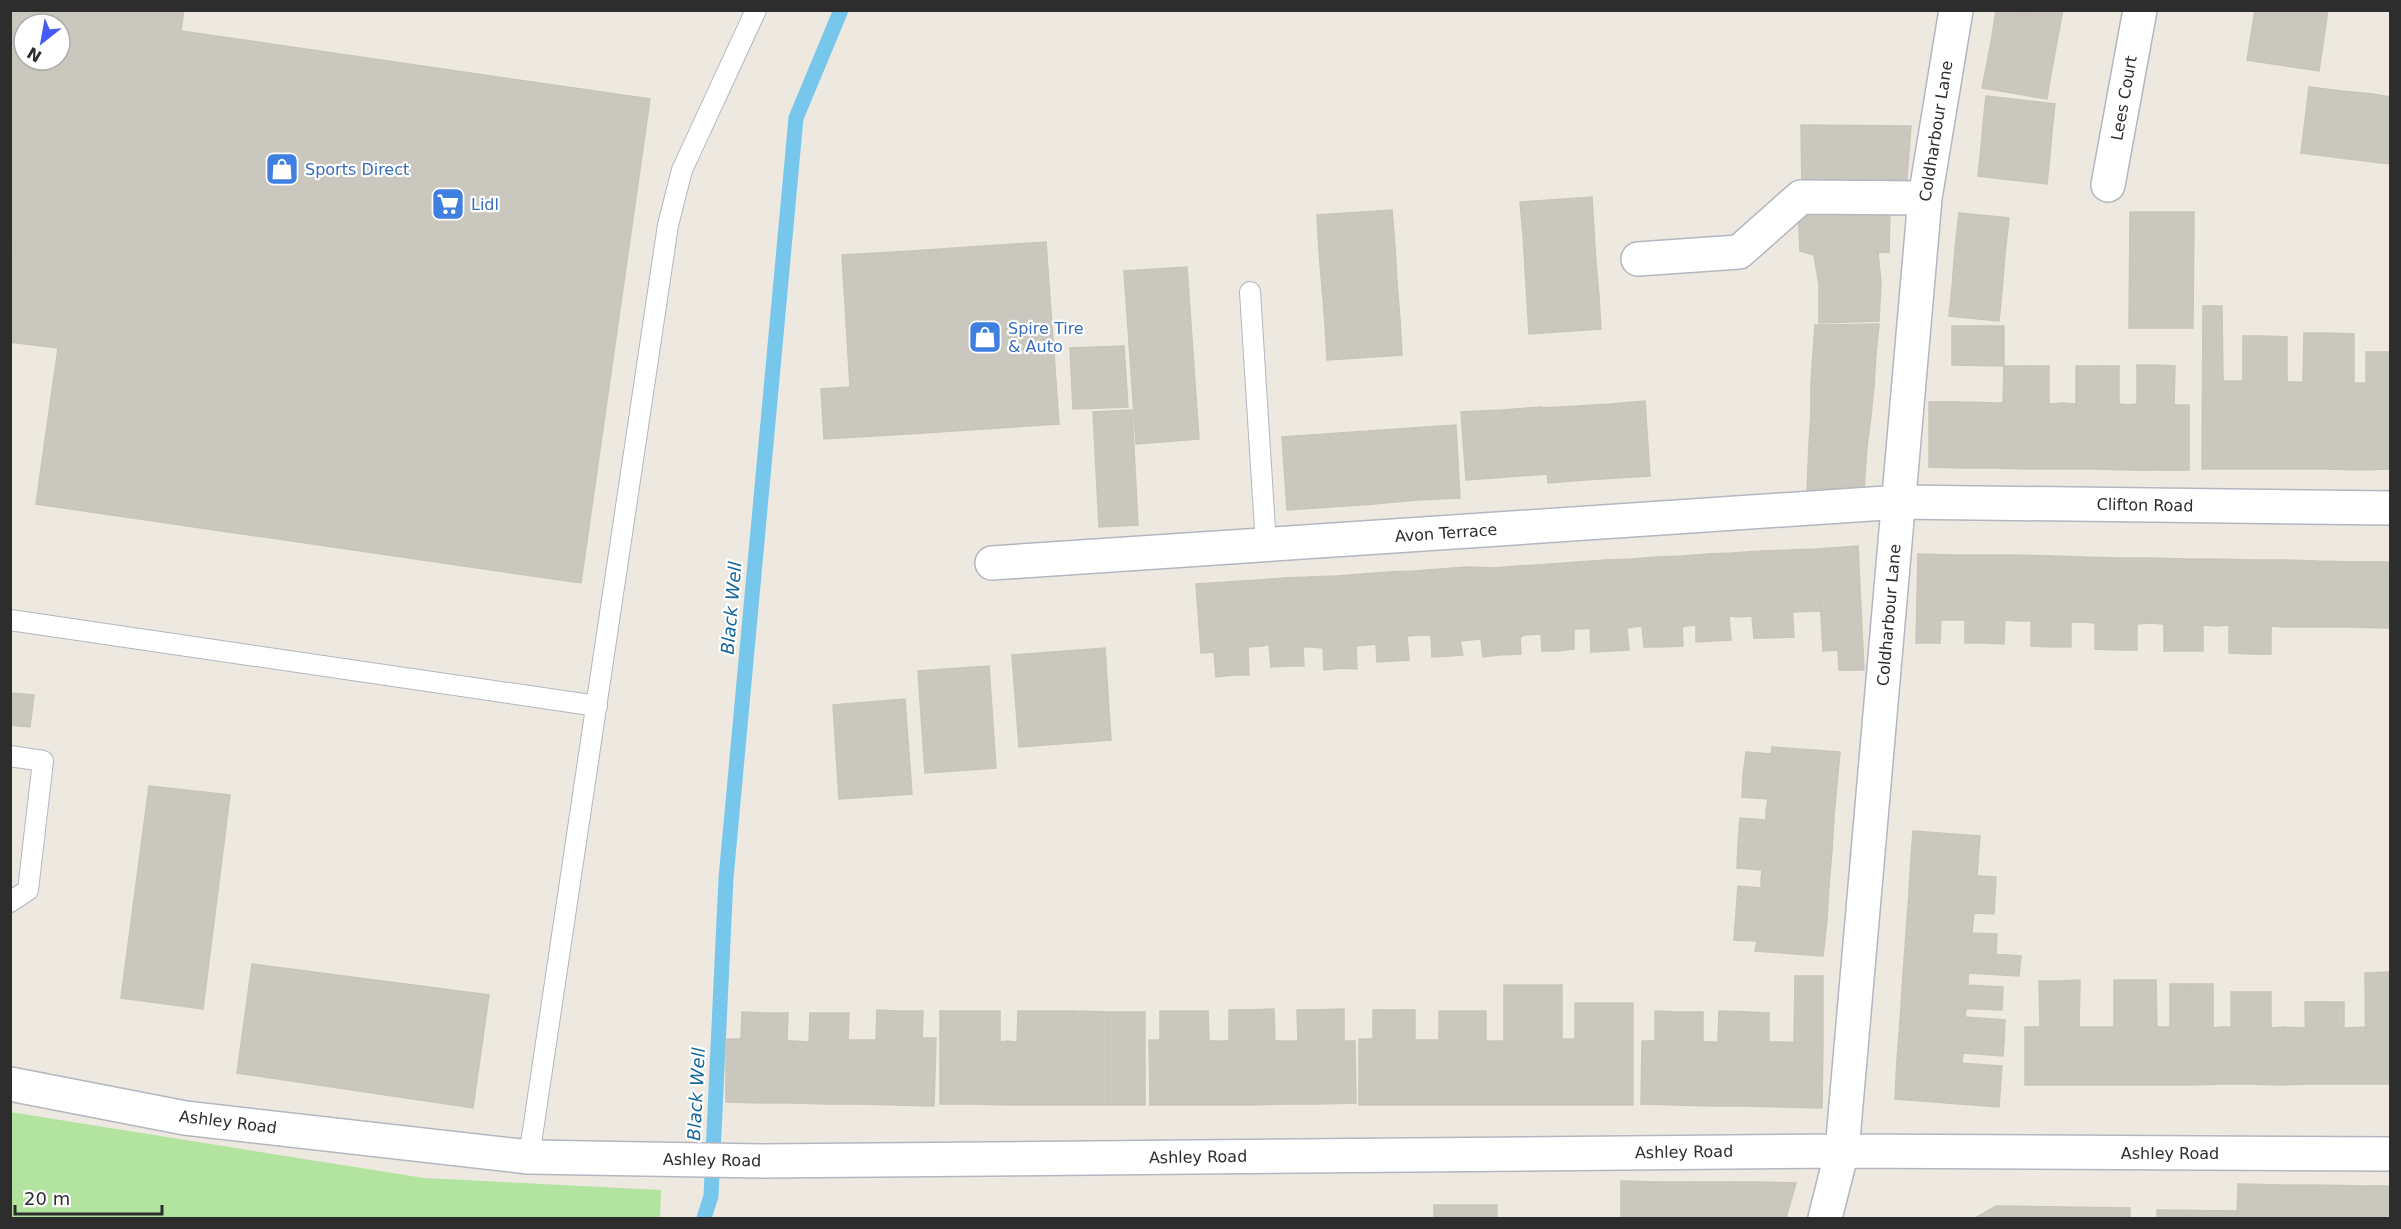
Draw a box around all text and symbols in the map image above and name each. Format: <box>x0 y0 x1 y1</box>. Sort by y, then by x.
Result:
north arrow <box>12 12 72 72</box>
text: N <box>24 43 45 66</box>
street label: Lees Court <box>2107 54 2141 142</box>
street label: Coldharbour Lane <box>1915 59 1957 203</box>
shop icon: Sports Direct <box>264 151 300 187</box>
place label: Sports Direct <box>305 160 409 179</box>
supermarket icon: Lidl <box>430 186 466 222</box>
place label: Lidl <box>471 195 499 214</box>
shop icon: Spire Tire & Auto <box>967 319 1003 355</box>
place label: Spire Tire & Auto <box>1008 319 1084 356</box>
street label: Clifton Road <box>2096 495 2194 515</box>
street label: Avon Terrace <box>1394 520 1498 546</box>
street label: Coldharbour Lane <box>1873 543 1905 687</box>
water label: Black Well <box>716 561 746 655</box>
water label: Black Well <box>683 1047 709 1141</box>
street label: Ashley Road <box>178 1107 278 1137</box>
street label: Ashley Road <box>1635 1142 1733 1162</box>
street label: Ashley Road <box>2121 1144 2219 1163</box>
street label: Ashley Road <box>1149 1147 1247 1167</box>
street label: Ashley Road <box>663 1150 761 1170</box>
scale bar <box>15 1178 162 1216</box>
text: 20 m <box>24 1188 70 1209</box>

